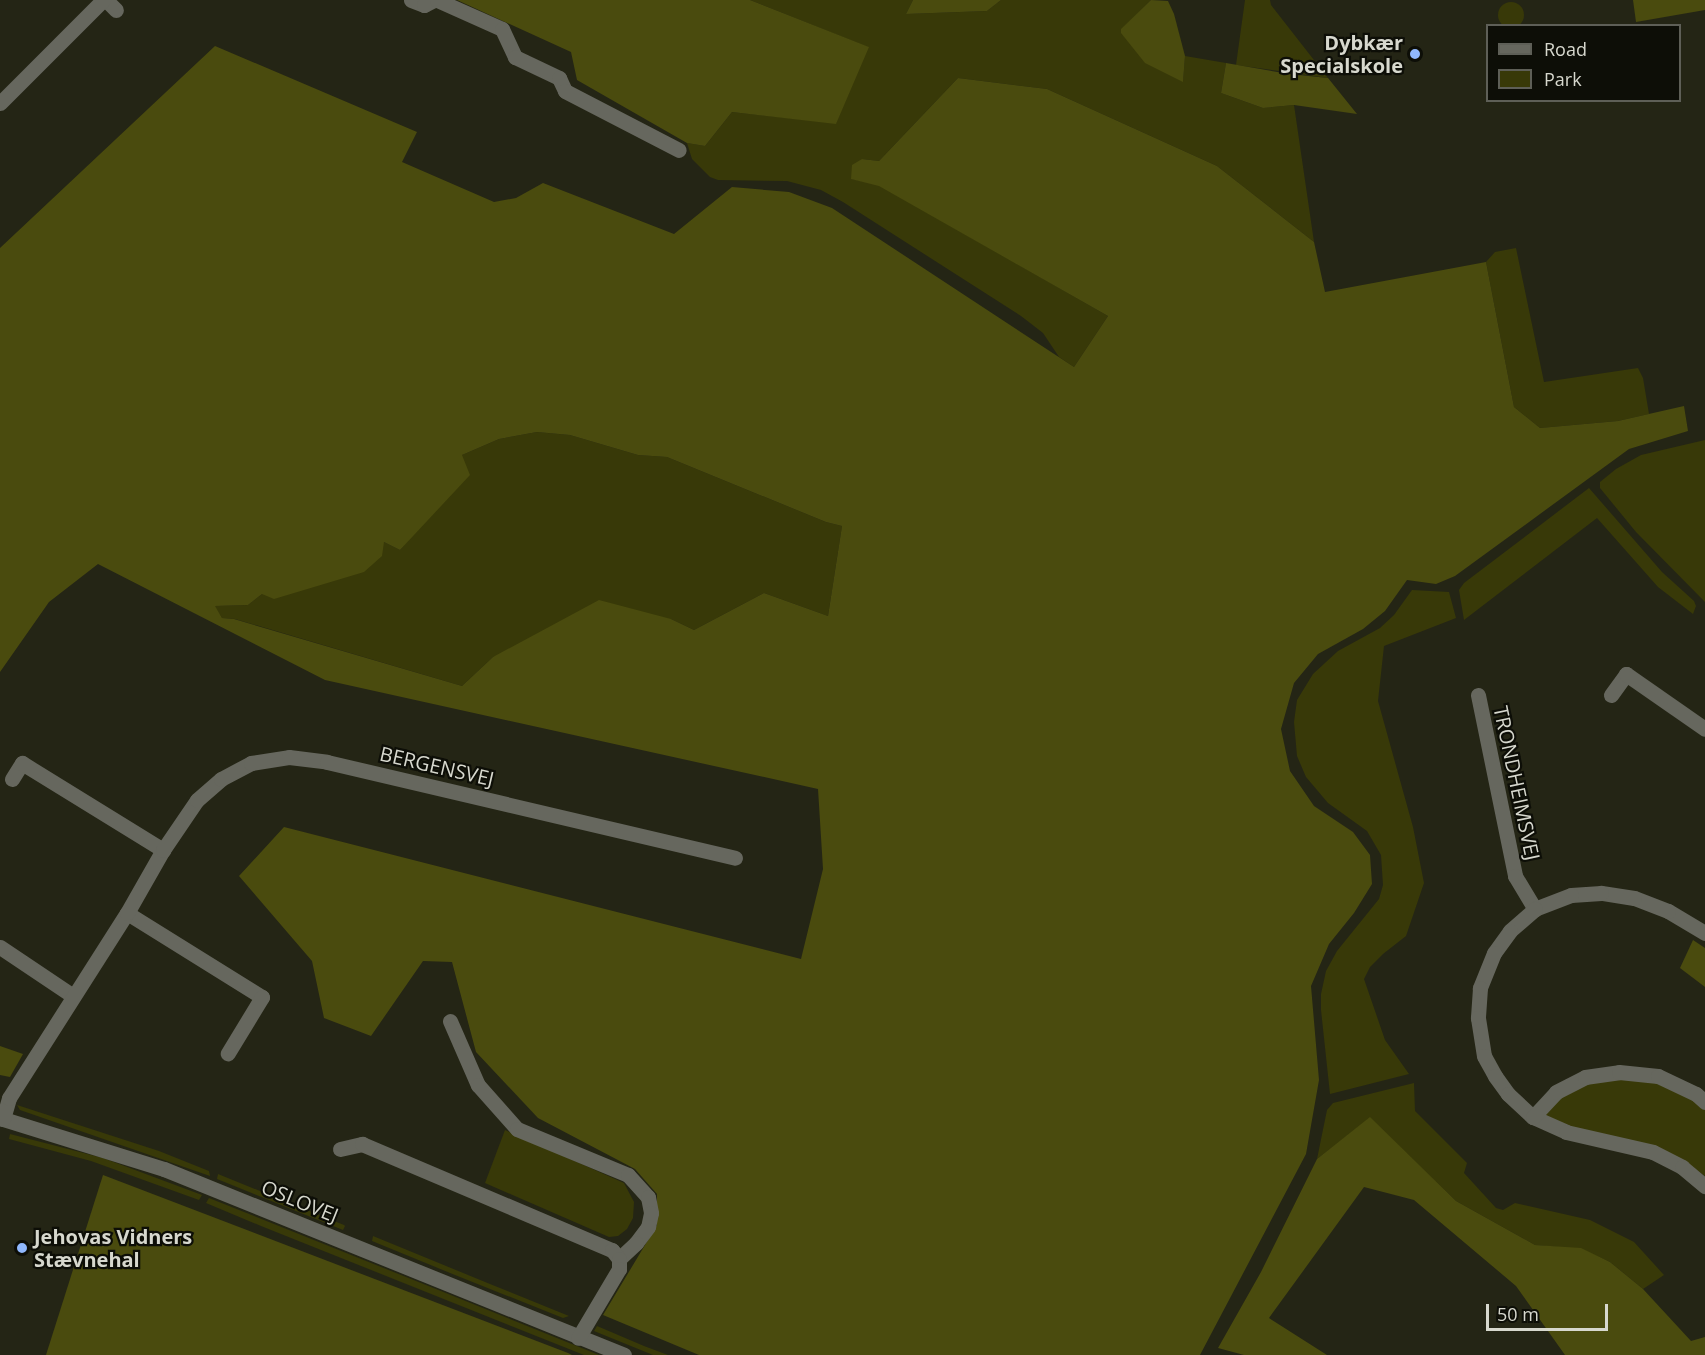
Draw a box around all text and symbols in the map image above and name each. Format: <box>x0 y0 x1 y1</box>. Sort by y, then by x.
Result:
legend <box>1486 24 1681 102</box>
place label: Dybkær Specialskole <box>1280 30 1403 77</box>
text: Road <box>1544 37 1587 61</box>
marker: Dybkær Specialskole <box>1408 47 1422 61</box>
text: Park <box>1544 67 1582 91</box>
street label: TRONDHEIMSVEJ <box>1489 704 1545 862</box>
street label: BERGENSVEJ <box>378 741 496 791</box>
street label: OSLOVEJ <box>258 1175 342 1227</box>
place label: Jehovas Vidners Stævnehal <box>34 1224 192 1271</box>
marker: Jehovas Vidners Stævnehal <box>15 1241 29 1255</box>
scale bar <box>1489 1292 1610 1330</box>
text: 50 m <box>1497 1302 1539 1326</box>

